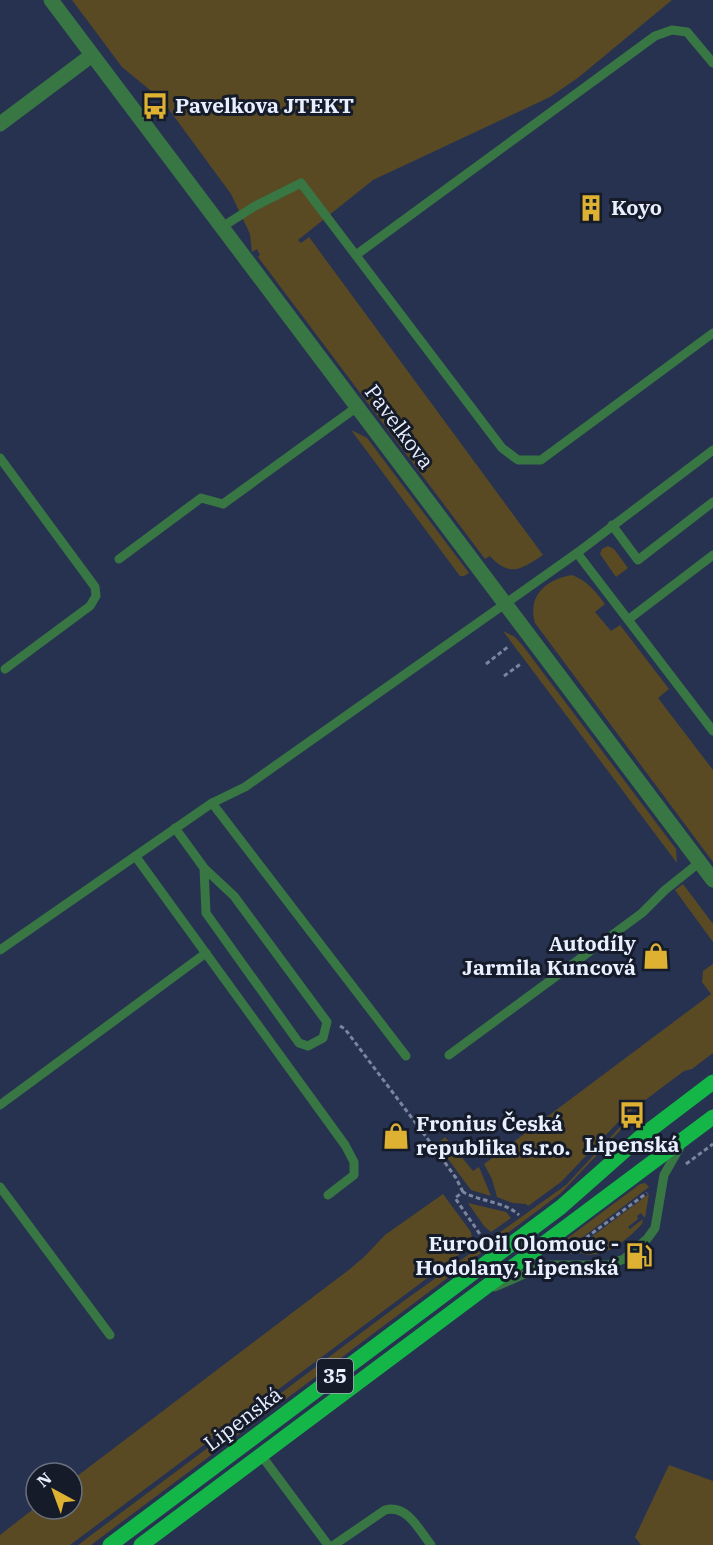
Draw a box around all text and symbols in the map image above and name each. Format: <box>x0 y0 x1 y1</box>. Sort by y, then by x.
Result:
bus stop icon: Pavelkova JTEKT <box>140 91 170 121</box>
place label: Pavelkova JTEKT <box>175 91 354 119</box>
building icon: Koyo <box>576 193 606 223</box>
place label: Koyo <box>611 193 662 221</box>
street label: Pavelkova <box>359 379 441 474</box>
place label: Autodíly Jarmila Kuncová <box>462 929 636 981</box>
shop icon: Autodíly Jarmila Kuncová <box>641 941 671 971</box>
bus stop icon: Lipenská <box>617 1100 647 1130</box>
place label: Fronius Česká republika s.r.o. <box>416 1109 570 1161</box>
shop icon: Fronius Česká republika s.r.o. <box>381 1121 411 1151</box>
place label: Lipenská <box>585 1130 679 1158</box>
place label: EuroOil Olomouc - Hodolany, Lipenská <box>415 1229 619 1281</box>
fuel station icon: EuroOil Olomouc - Hodolany, Lipenská <box>624 1241 654 1271</box>
road number: 35 <box>317 1359 353 1393</box>
street label: Lipenská <box>198 1380 287 1457</box>
north arrow <box>24 1461 84 1521</box>
text: N <box>33 1468 55 1491</box>

